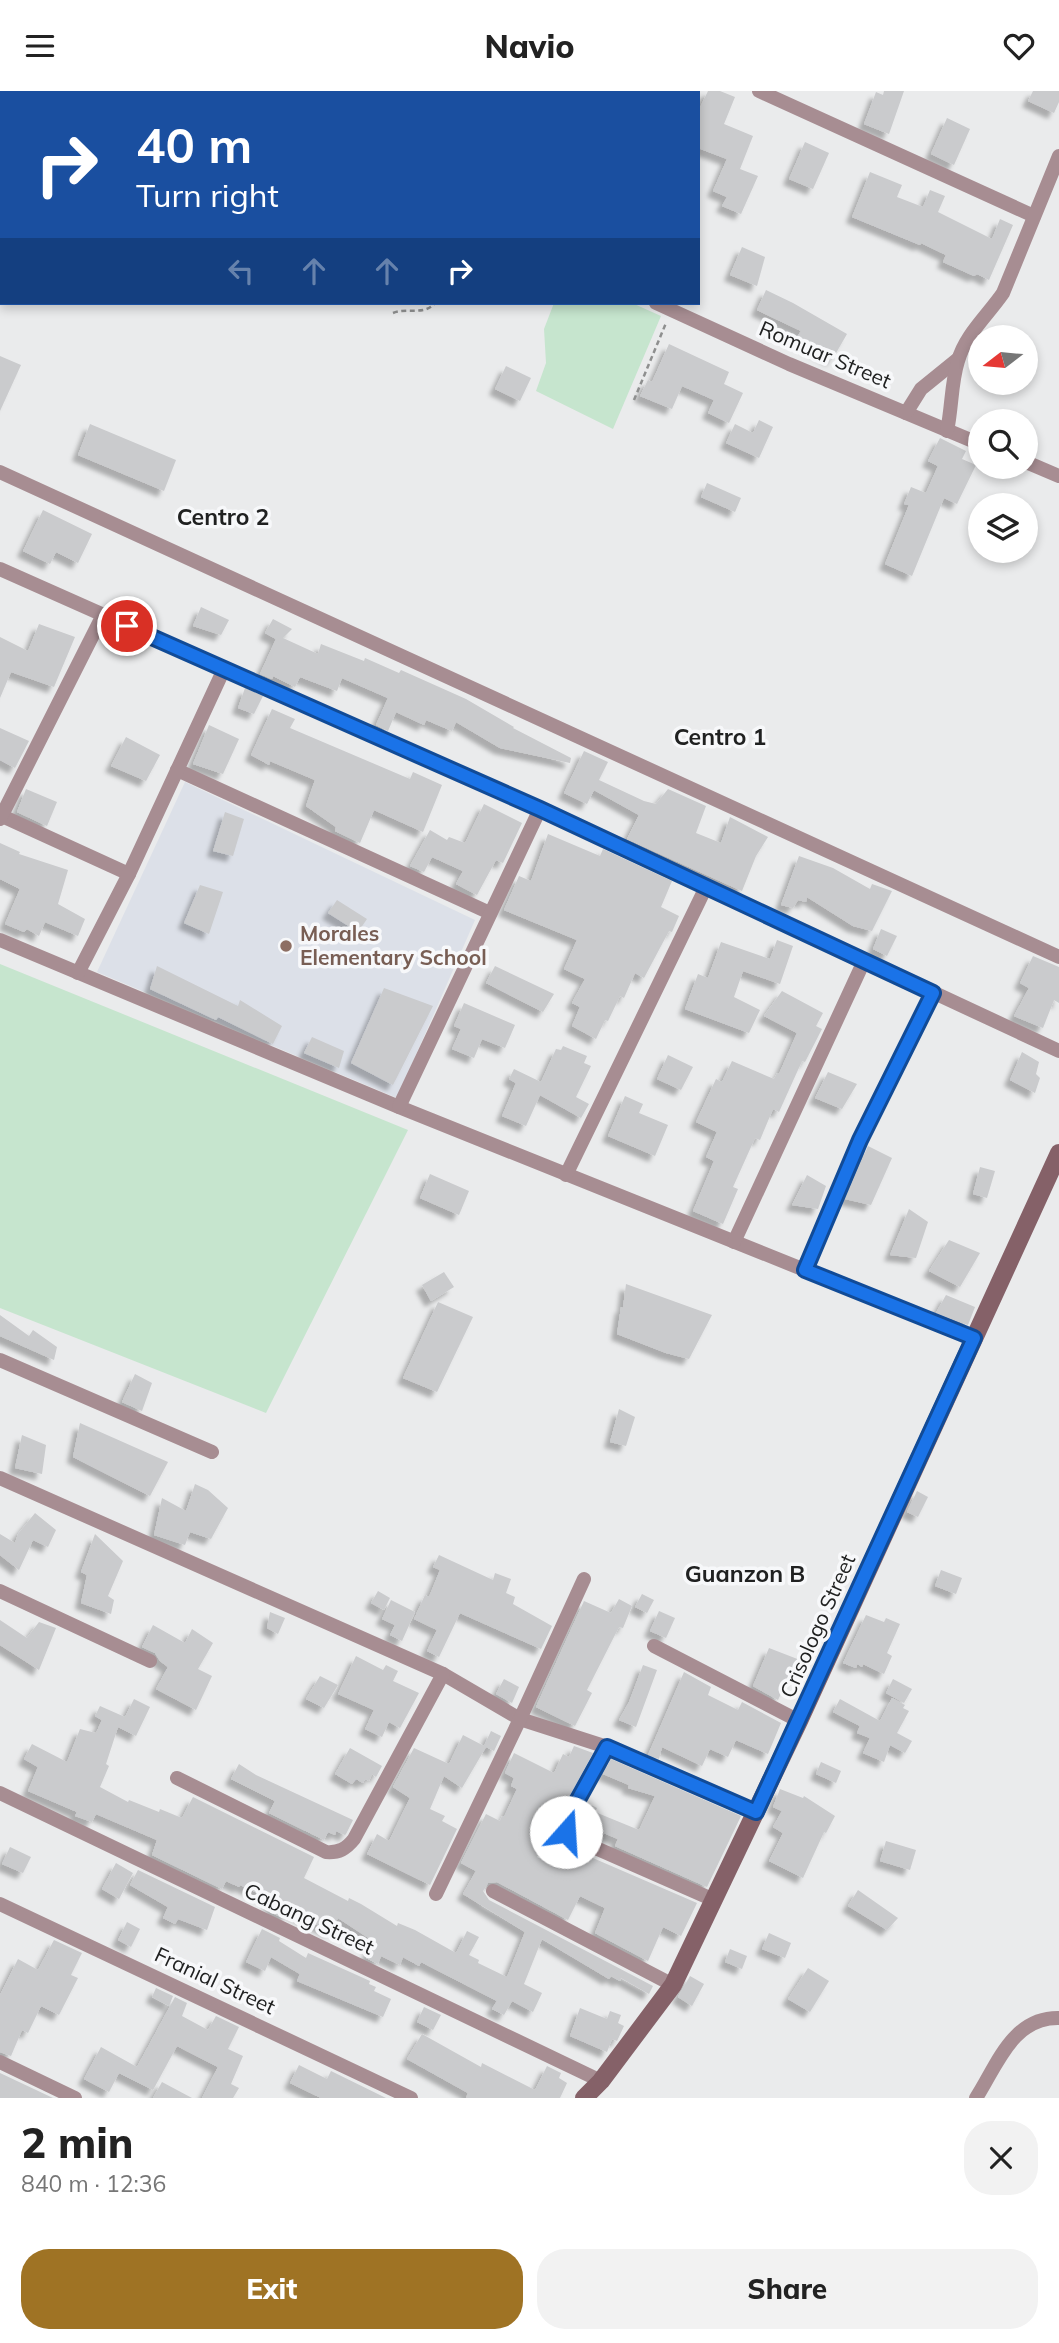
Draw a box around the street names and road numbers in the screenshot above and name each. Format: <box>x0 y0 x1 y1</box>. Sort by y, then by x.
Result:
street label: Romuar Street <box>756 315 895 394</box>
street label: Crisologo Street <box>774 1550 860 1701</box>
street label: Cabang Street <box>240 1877 379 1960</box>
street label: Franial Street <box>151 1941 280 2019</box>

